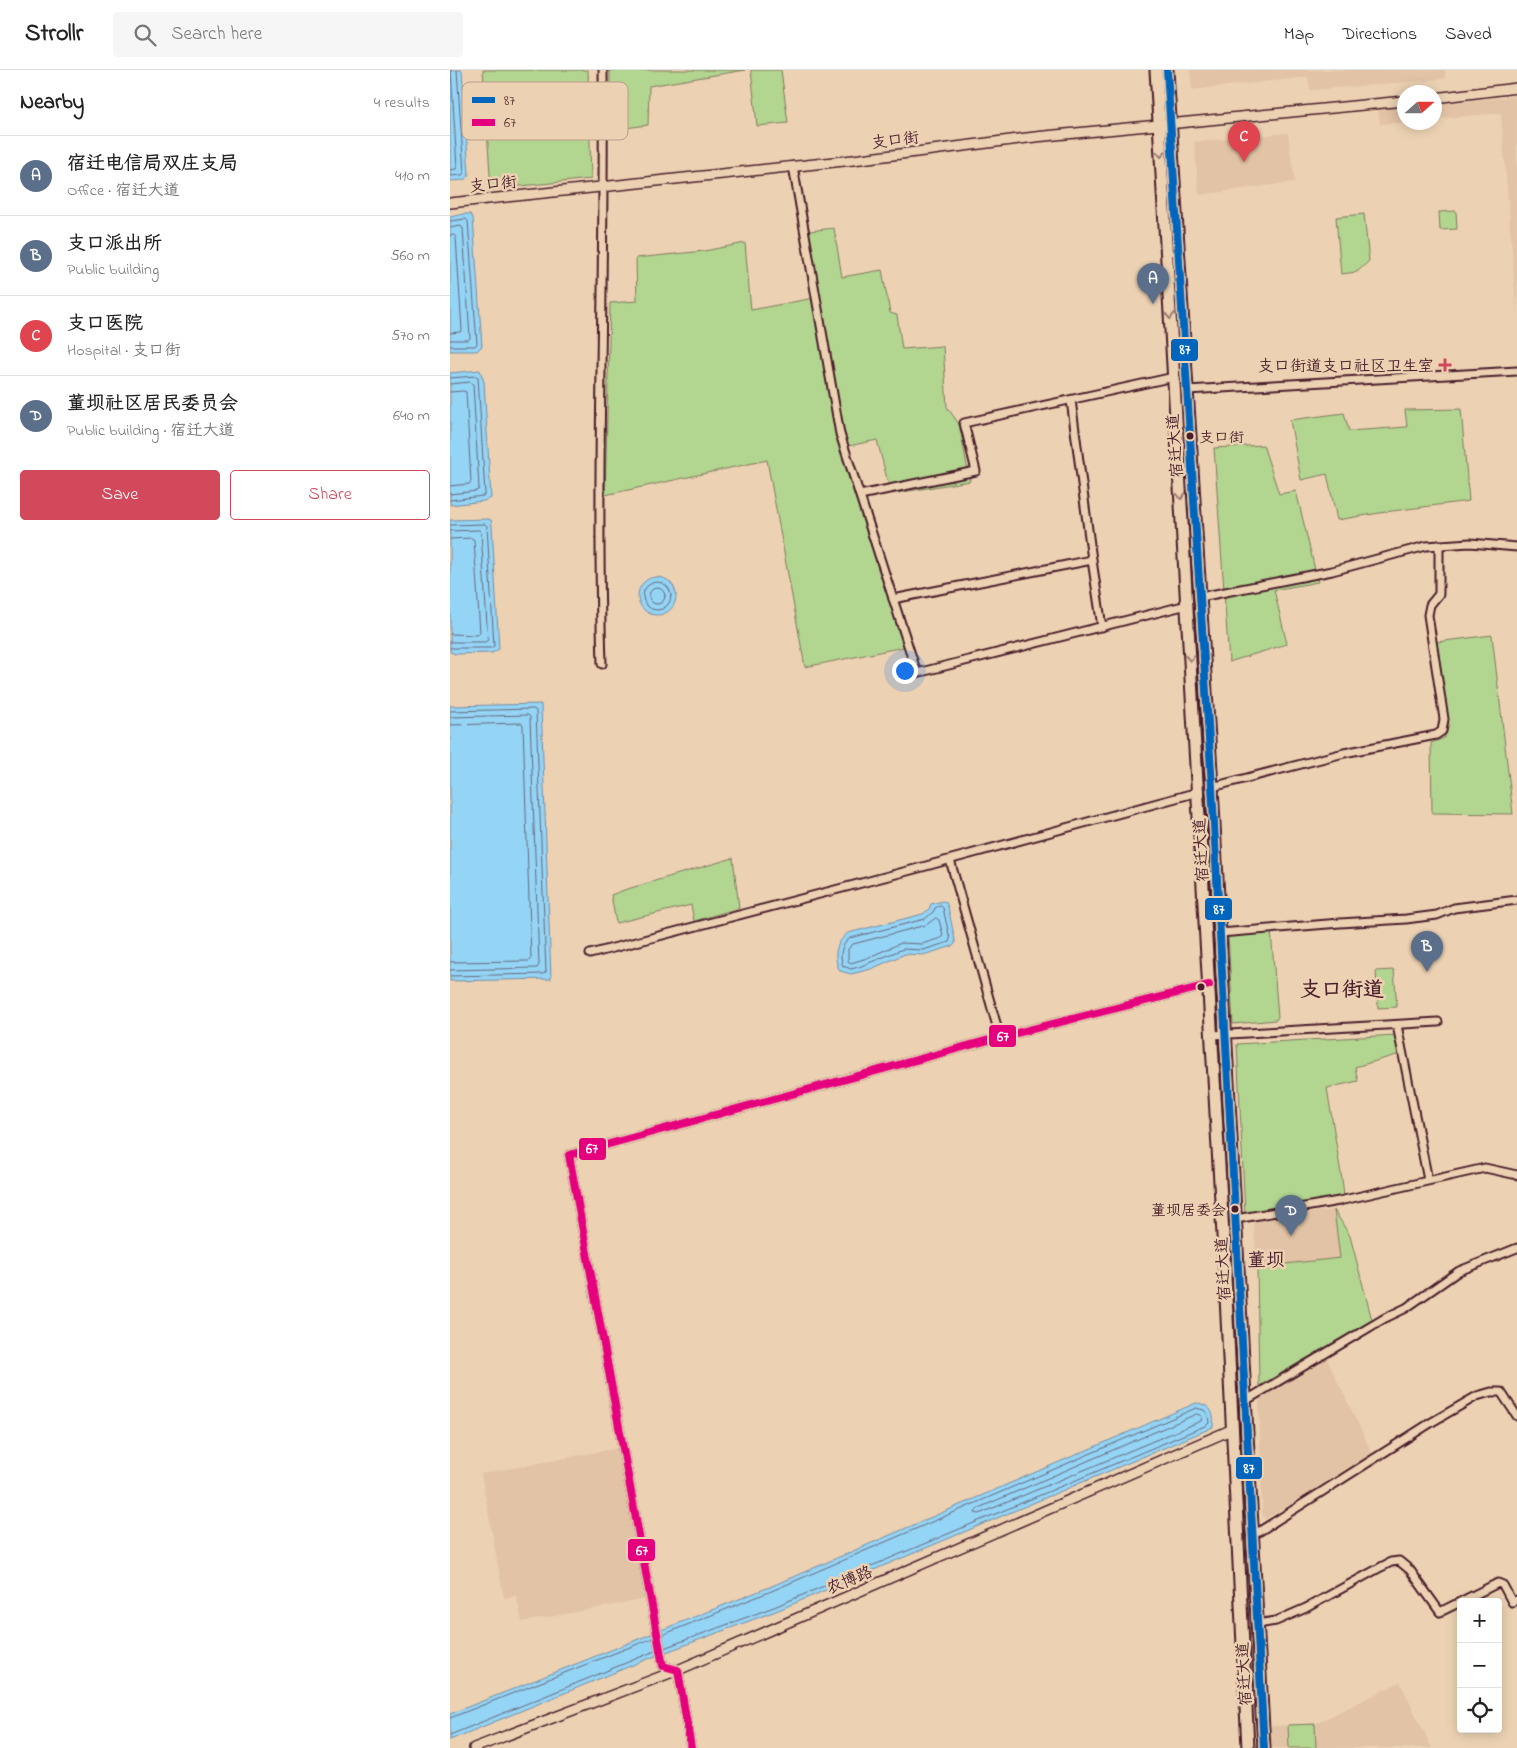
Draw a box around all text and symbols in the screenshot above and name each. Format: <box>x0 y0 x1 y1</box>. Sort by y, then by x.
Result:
search box <box>113 12 463 57</box>
text: Strollr <box>25 17 83 52</box>
icon: search <box>131 21 159 49</box>
text: Search here <box>171 21 262 48</box>
text: Map <box>1284 22 1314 48</box>
text: Directions <box>1342 22 1417 48</box>
text: Saved <box>1445 22 1492 48</box>
legend <box>462 82 628 140</box>
north arrow <box>1397 85 1442 130</box>
text: Nearby <box>20 88 84 118</box>
text: 4 results <box>374 91 430 115</box>
text: 87 <box>504 91 515 112</box>
text: 67 <box>504 113 516 134</box>
pin: C <box>1228 121 1260 162</box>
street label: 支口街 <box>870 126 921 156</box>
one-way arrow <box>1156 150 1167 158</box>
text: 宿迁电信局双庄支局 <box>67 151 238 178</box>
text: A <box>31 164 41 188</box>
text: 410 m <box>395 164 430 188</box>
street label: 支口街 <box>468 171 518 199</box>
text: Office · 宿迁大道 <box>67 179 179 203</box>
text: 支口派出所 <box>67 231 162 258</box>
text: B <box>31 244 41 268</box>
text: 560 m <box>390 244 430 268</box>
text: Public building <box>67 258 159 282</box>
pin: A <box>1137 263 1169 304</box>
text: 支口医院 <box>67 311 143 338</box>
one-way arrow <box>1165 312 1176 320</box>
text: C <box>32 324 40 348</box>
text: 570 m <box>391 324 430 348</box>
line badge: 87 <box>1170 338 1199 362</box>
text: Hospital · 支口街 <box>67 339 180 363</box>
text: 87 <box>1178 340 1191 361</box>
place label: 支口街道支口社区卫生室 <box>1258 355 1434 379</box>
marker: 支口街道支口社区卫生室 <box>1438 358 1452 372</box>
text: 董坝社区居民委员会 <box>67 391 238 418</box>
text: D <box>30 404 42 428</box>
text: 640 m <box>393 404 430 428</box>
street label: 宿迁大道 <box>1162 413 1190 479</box>
text: Public building · 宿迁大道 <box>67 419 235 443</box>
place label: 支口街 <box>1199 427 1244 449</box>
marker: 支口街 <box>1185 431 1195 441</box>
button: Save <box>20 470 220 520</box>
button: Share <box>230 470 430 520</box>
one-way arrow <box>1175 492 1186 500</box>
one-way arrow <box>1185 654 1196 662</box>
your location <box>892 658 918 684</box>
street label: 宿迁大道 <box>1188 817 1216 882</box>
line badge: 87 <box>1204 897 1233 921</box>
text: 87 <box>1212 900 1225 921</box>
pin: B <box>1411 931 1443 972</box>
district label: 支口街道 <box>1300 976 1384 1006</box>
unlabelled marker <box>1196 982 1206 992</box>
line badge: 67 <box>988 1024 1017 1048</box>
text: 67 <box>996 1027 1009 1048</box>
line badge: 67 <box>578 1137 607 1161</box>
text: 67 <box>585 1139 598 1160</box>
pin: D <box>1275 1195 1307 1236</box>
place label: 董坝居委会 <box>1151 1200 1226 1222</box>
marker: 董坝居委会 <box>1230 1204 1240 1214</box>
street label: 宿迁大道 <box>1210 1236 1238 1301</box>
district label: 董坝 <box>1247 1248 1285 1275</box>
line badge: 87 <box>1235 1456 1263 1480</box>
text: 87 <box>1242 1459 1255 1480</box>
line badge: 67 <box>627 1538 656 1562</box>
text: 67 <box>635 1541 648 1562</box>
street label: 农博路 <box>823 1560 877 1601</box>
map controls <box>1457 1598 1502 1733</box>
button: + <box>1457 1598 1502 1643</box>
street label: 宿迁大道 <box>1231 1641 1259 1706</box>
button: − <box>1457 1643 1502 1688</box>
button: locate <box>1457 1688 1502 1733</box>

